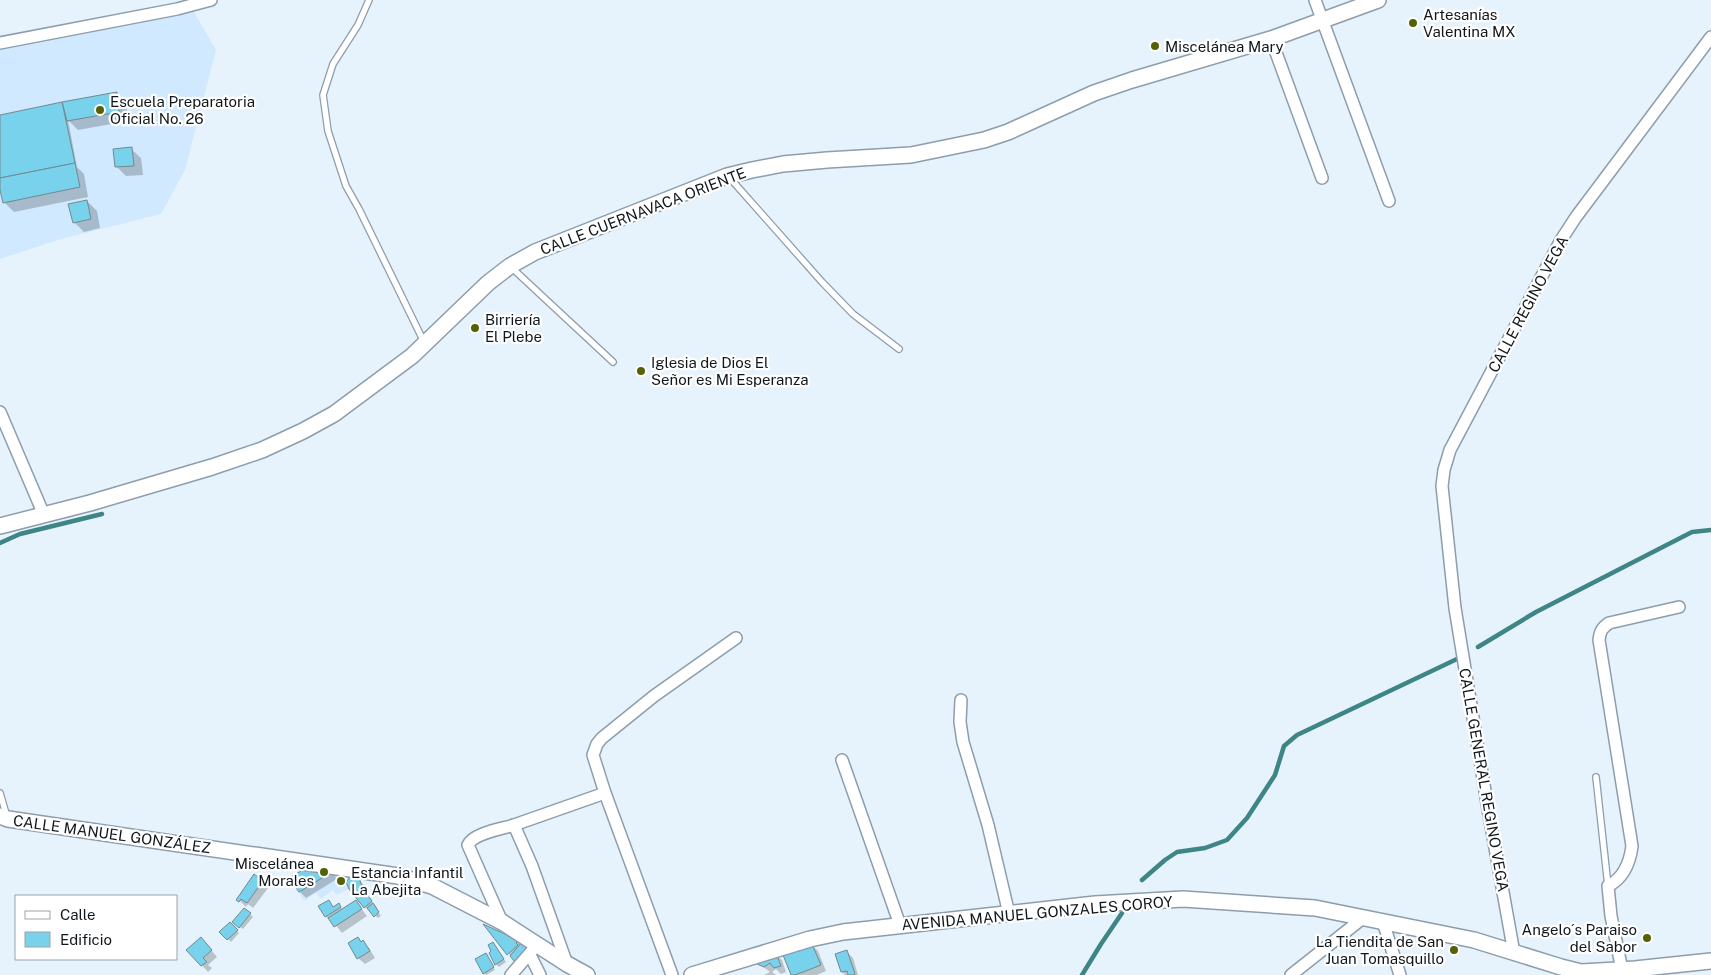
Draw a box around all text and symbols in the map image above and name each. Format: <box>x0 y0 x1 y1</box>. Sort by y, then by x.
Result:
place label: Artesanías Valentina MX <box>1423 6 1516 40</box>
marker: Artesanías Valentina MX <box>1407 17 1419 29</box>
place label: Miscelánea Mary <box>1165 38 1284 55</box>
marker: Miscelánea Mary <box>1149 40 1161 52</box>
place label: Escuela Preparatoria Oficial No. 26 <box>110 93 255 127</box>
marker: Escuela Preparatoria Oficial No. 26 <box>94 104 106 116</box>
street label: CALLE CUERNAVACA ORIENTE <box>538 164 748 258</box>
street label: CALLE REGINO VEGA <box>1485 232 1571 375</box>
place label: Birriería El Plebe <box>485 311 542 345</box>
marker: Birriería El Plebe <box>469 322 481 334</box>
place label: Iglesia de Dios El Señor es Mi Esperanza <box>651 354 809 388</box>
marker: Iglesia de Dios El Señor es Mi Esperanza <box>635 365 647 377</box>
street label: CALLE GENERAL REGINO VEGA <box>1456 667 1512 893</box>
street label: CALLE MANUEL GONZÁLEZ <box>12 812 212 856</box>
place label: Miscelánea Morales <box>235 855 314 889</box>
place label: Estancia Infantil La Abejita <box>351 864 464 898</box>
marker: Miscelánea Morales <box>318 866 330 878</box>
marker: Estancia Infantil La Abejita <box>335 875 347 887</box>
street label: AVENIDA MANUEL GONZALES COROY <box>901 893 1173 933</box>
legend <box>15 895 178 960</box>
text: Calle <box>60 906 96 923</box>
place label: Angelo´s Paraiso del Sabor <box>1522 921 1637 955</box>
text: Edificio <box>60 931 112 948</box>
marker: Angelo´s Paraiso del Sabor <box>1641 932 1653 944</box>
place label: La Tiendita de San Juan Tomasquillo <box>1316 933 1444 967</box>
marker: La Tiendita de San Juan Tomasquillo <box>1448 944 1460 956</box>

